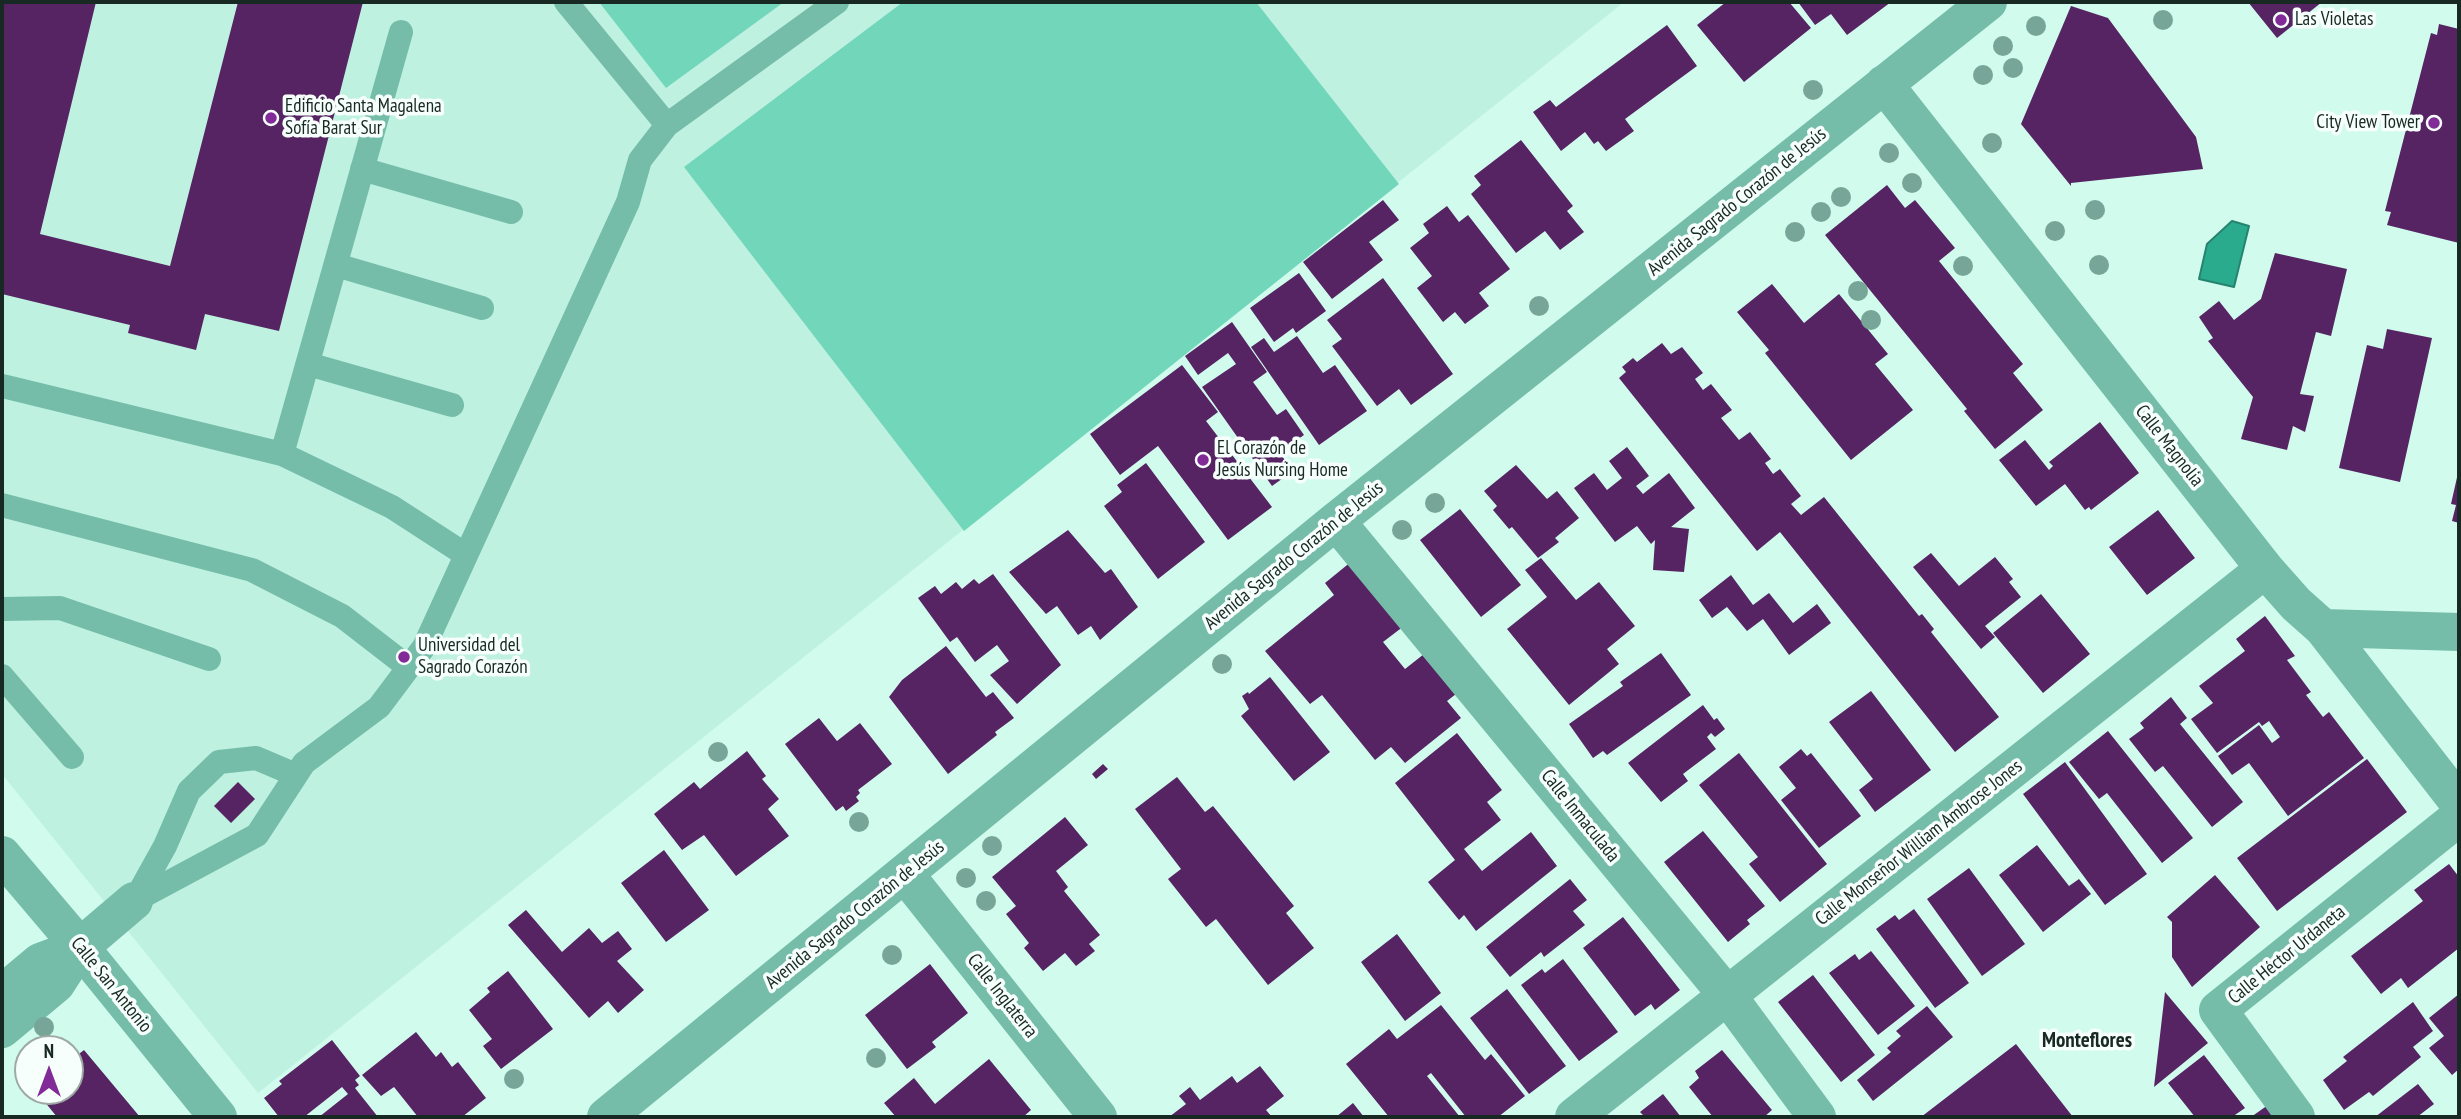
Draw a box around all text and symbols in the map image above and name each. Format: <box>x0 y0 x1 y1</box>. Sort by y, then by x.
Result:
place label: Las Violetas <box>2295 9 2373 31</box>
marker: Las Violetas <box>2273 12 2289 28</box>
place label: Edificio Santa Magalena Sofía Barat Sur <box>285 96 442 140</box>
marker: Edificio Santa Magalena Sofía Barat Sur <box>263 110 279 126</box>
place label: City View Tower <box>2316 112 2420 134</box>
marker: City View Tower <box>2426 115 2442 131</box>
street label: Avenida Sagrado Corazón de Jesús <box>1643 123 1831 281</box>
street label: Calle Magnolia <box>2130 401 2208 491</box>
place label: El Corazón de Jesús Nursing Home <box>1217 438 1348 482</box>
marker: El Corazón de Jesús Nursing Home <box>1195 452 1211 468</box>
street label: Avenida Sagrado Corazón de Jesús <box>1200 477 1388 635</box>
place label: Universidad del Sagrado Corazón <box>418 635 528 679</box>
marker: Universidad del Sagrado Corazón <box>396 649 412 665</box>
street label: Calle Monseñor William Ambrose Jones <box>1811 755 2027 931</box>
street label: Calle Inmaculada <box>1536 765 1624 867</box>
street label: Avenida Sagrado Corazón de Jesús <box>761 836 949 994</box>
street label: Calle Héctor Urdaneta <box>2224 901 2350 1009</box>
street label: Calle San Antonio <box>66 933 156 1037</box>
street label: Calle Inglaterra <box>962 949 1042 1043</box>
district label: Monteflores <box>2042 1028 2132 1054</box>
north arrow <box>14 1035 84 1105</box>
text: N <box>44 1039 54 1063</box>

